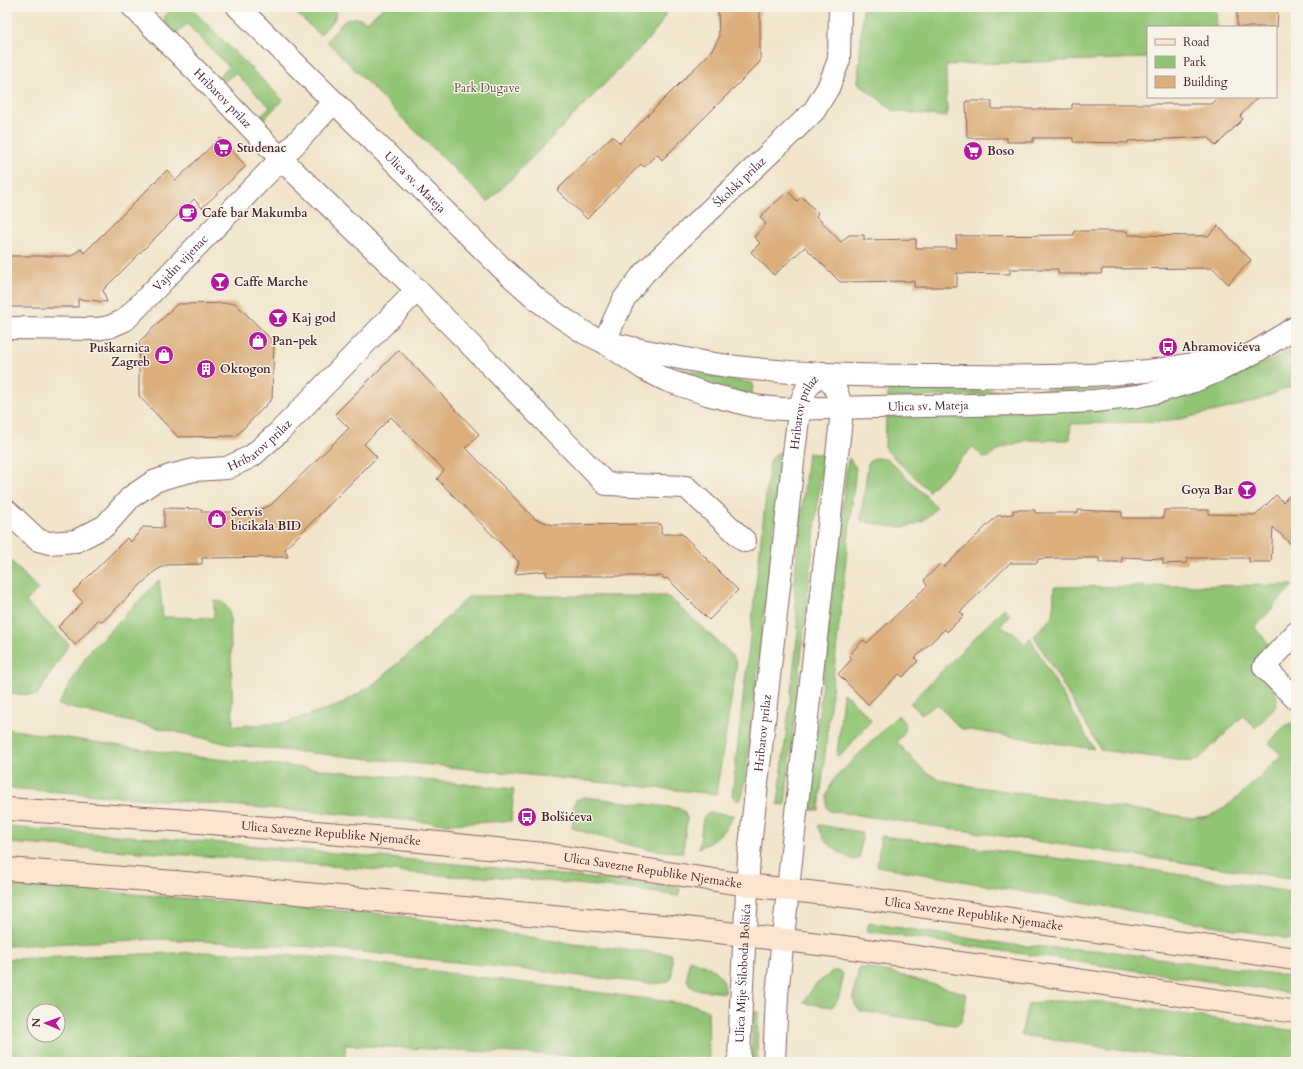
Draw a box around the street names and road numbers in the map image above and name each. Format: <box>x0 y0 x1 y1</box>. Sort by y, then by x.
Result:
street label: Hribarov prilaz <box>190 65 256 132</box>
street label: Ulica sv. Mateja <box>381 148 450 217</box>
street label: Školski prilaz <box>709 153 770 211</box>
street label: Vajdin vijenac <box>149 231 212 295</box>
street label: Hribarov prilaz <box>786 371 822 450</box>
street label: Ulica sv. Mateja <box>888 397 970 415</box>
street label: Hribarov prilaz <box>225 415 296 475</box>
street label: Hribarov prilaz <box>750 693 775 772</box>
street label: Ulica Savezne Republike Njemačke <box>241 818 422 849</box>
street label: Ulica Savezne Republike Njemačke <box>562 849 743 892</box>
street label: Ulica Savezne Republike Njemačke <box>883 893 1064 934</box>
street label: Ulica Mije Šiloboda Bolšića <box>732 902 754 1043</box>

